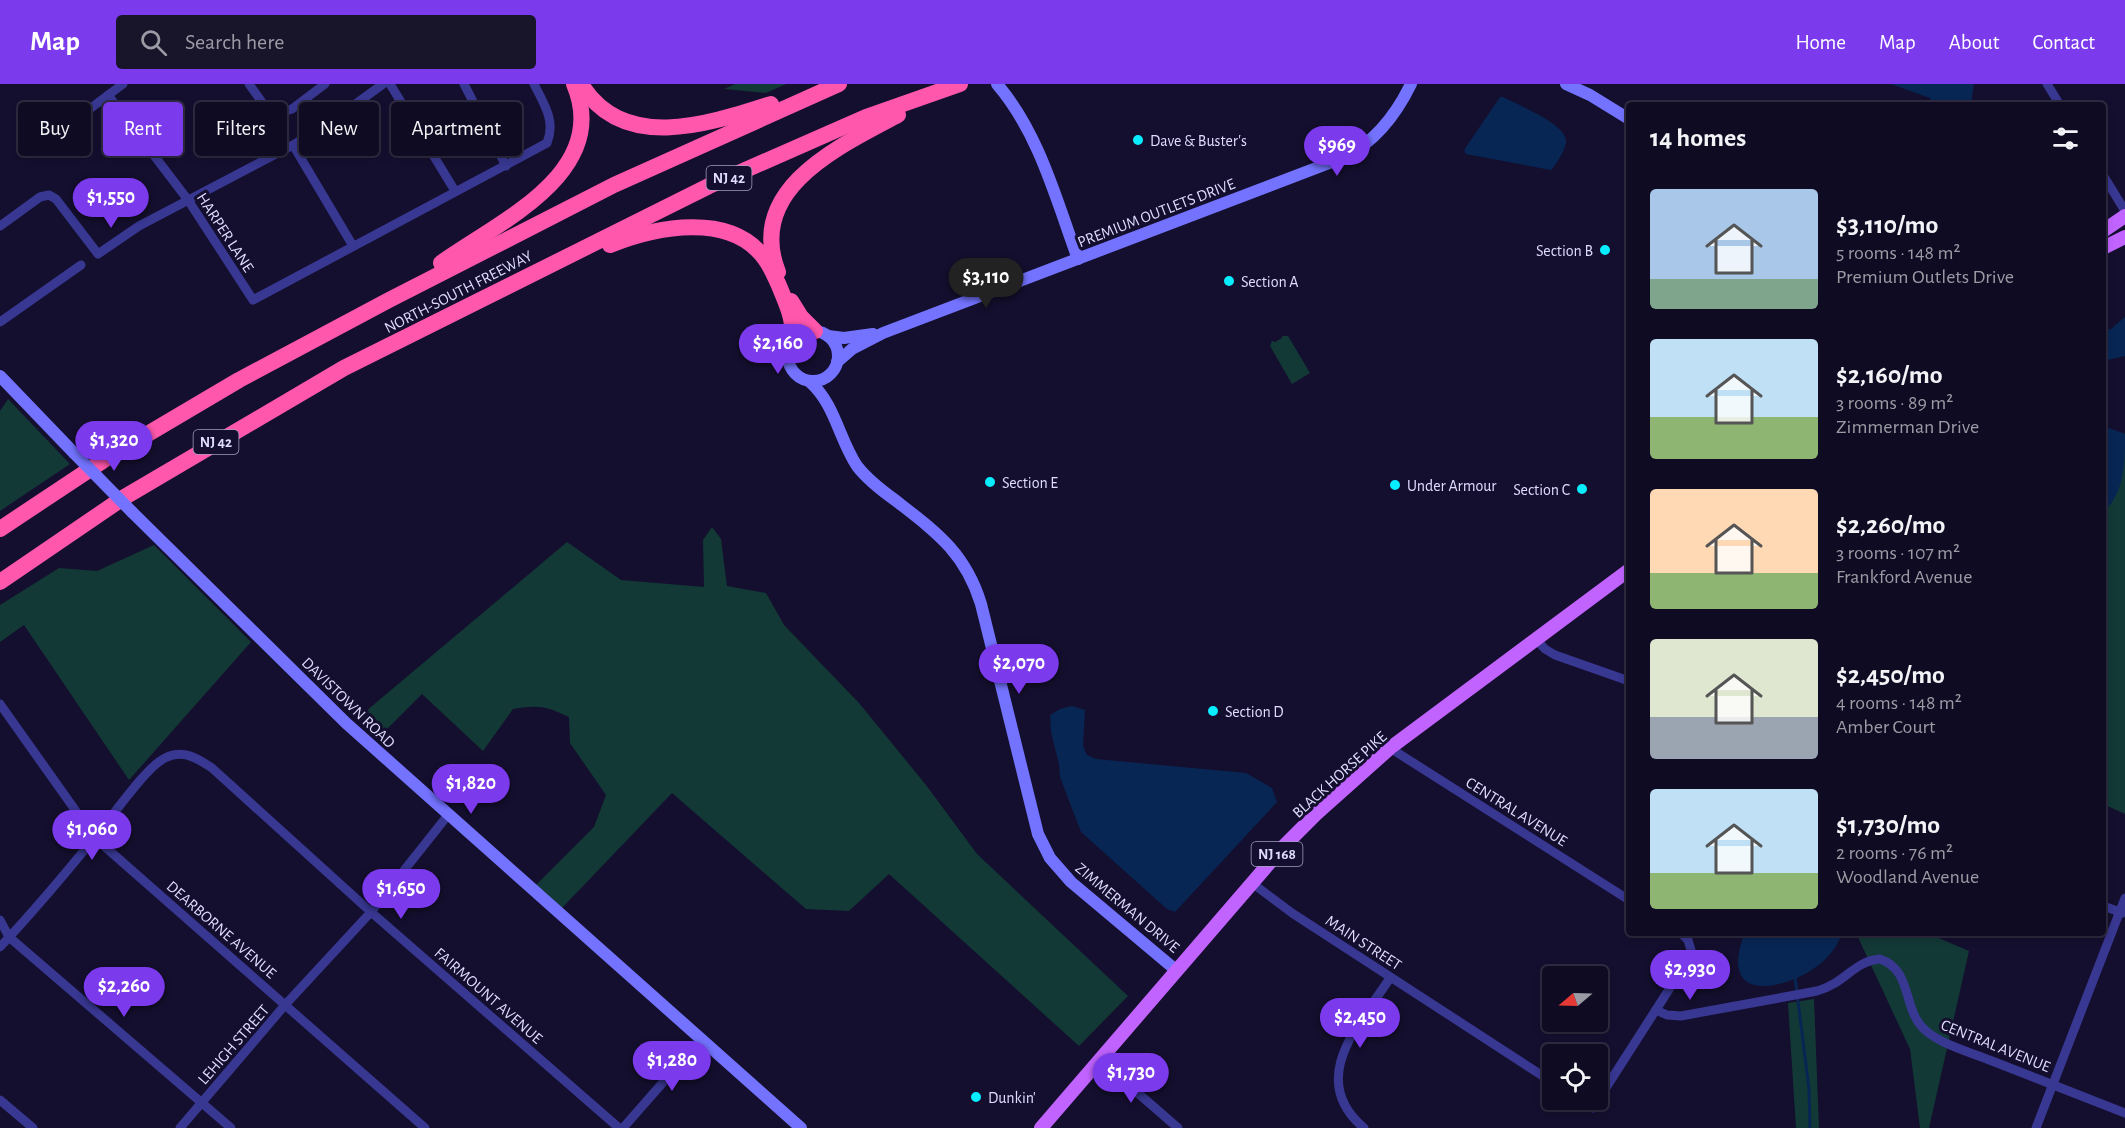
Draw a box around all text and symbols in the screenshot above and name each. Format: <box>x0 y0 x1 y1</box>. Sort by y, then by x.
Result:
search box <box>116 15 536 69</box>
icon: search <box>137 26 170 59</box>
text: Map <box>30 28 80 56</box>
text: Search here <box>185 31 284 53</box>
text: Home <box>1795 32 1846 53</box>
text: Map <box>1879 32 1916 53</box>
text: About <box>1949 32 1999 53</box>
text: Contact <box>2032 32 2095 53</box>
chip: Buy <box>18 102 91 156</box>
chip: Rent <box>103 102 183 156</box>
chip: Filters <box>195 102 287 156</box>
chip: New <box>299 102 379 156</box>
chip: Apartment <box>391 102 522 156</box>
icon: filters <box>2049 122 2082 155</box>
text: 14 homes <box>1650 125 1746 151</box>
pin: $969 <box>1301 126 1373 177</box>
marker: Dave & Buster's <box>1131 133 1145 147</box>
place label: Dave & Buster's <box>1150 133 1247 149</box>
text: $969 <box>1318 135 1356 155</box>
road number: NJ 42 <box>706 166 752 190</box>
street label: PREMIUM OUTLETS DRIVE <box>1075 175 1238 250</box>
pin: $1,550 <box>62 178 160 229</box>
text: $1,550 <box>87 187 135 207</box>
street label: HARPER LANE <box>194 190 257 275</box>
text: $3,110/mo <box>1836 212 1938 238</box>
icon: home <box>1698 213 1770 285</box>
place label: Section B <box>1536 243 1593 259</box>
marker: Section B <box>1598 243 1612 257</box>
text: 5 rooms · 148 m² <box>1836 243 1960 263</box>
street label: NORTH-SOUTH FREEWAY <box>382 247 535 336</box>
pin: $3,110 <box>937 258 1035 309</box>
text: $3,110 <box>962 267 1010 287</box>
text: Premium Outlets Drive <box>1836 267 2014 287</box>
marker: Section A <box>1222 274 1236 288</box>
place label: Section A <box>1241 274 1299 290</box>
pin: $2,160 <box>729 324 827 375</box>
text: $2,160 <box>753 333 803 353</box>
text: $2,160/mo <box>1836 362 1943 388</box>
icon: home <box>1698 363 1770 435</box>
text: 3 rooms · 89 m² <box>1836 393 1953 413</box>
text: Zimmerman Drive <box>1836 417 1979 437</box>
pin: $1,320 <box>65 421 163 472</box>
text: $1,320 <box>89 430 139 450</box>
road number: NJ 42 <box>194 430 238 454</box>
marker: Section E <box>983 475 997 489</box>
place label: Section E <box>1002 475 1058 491</box>
marker: Under Armour <box>1388 478 1402 492</box>
place label: Under Armour <box>1407 478 1497 494</box>
place label: Section C <box>1513 482 1570 498</box>
marker: Section C <box>1575 482 1589 496</box>
text: $2,260/mo <box>1836 512 1945 538</box>
icon: home <box>1698 513 1770 585</box>
text: 3 rooms · 107 m² <box>1836 543 1960 563</box>
text: Frankford Avenue <box>1836 567 1972 587</box>
pin: $2,070 <box>970 644 1068 695</box>
text: $2,070 <box>993 653 1045 673</box>
street label: DAVISTOWN ROAD <box>299 654 398 751</box>
text: $2,450/mo <box>1836 662 1945 688</box>
icon: home <box>1698 663 1770 735</box>
text: 4 rooms · 148 m² <box>1836 693 1962 713</box>
marker: Section D <box>1206 704 1220 718</box>
place label: Section D <box>1225 704 1284 720</box>
text: Amber Court <box>1836 717 1935 737</box>
street label: BLACK HORSE PIKE <box>1289 728 1390 821</box>
pin: $1,820 <box>422 764 520 815</box>
text: $1,820 <box>446 773 496 793</box>
street label: CENTRAL AVENUE <box>1463 774 1570 850</box>
pin: $1,060 <box>43 810 141 861</box>
text: $1,730/mo <box>1836 812 1940 838</box>
icon: home <box>1698 813 1770 885</box>
text: $1,060 <box>66 819 118 839</box>
road number: NJ 168 <box>1252 842 1302 866</box>
text: 2 rooms · 76 m² <box>1836 843 1953 863</box>
street label: ZIMMERMAN DRIVE <box>1072 860 1183 956</box>
text: Woodland Avenue <box>1836 867 1979 887</box>
pin: $1,650 <box>352 869 450 920</box>
street label: DEARBORNE AVENUE <box>163 878 279 982</box>
text: $1,650 <box>376 878 426 898</box>
street label: MAIN STREET <box>1323 912 1404 973</box>
street label: FAIRMOUNT AVENUE <box>431 945 546 1047</box>
pin: $2,930 <box>1641 950 1739 1001</box>
text: $2,930 <box>1664 959 1716 979</box>
north arrow <box>1542 966 1608 1032</box>
map controls <box>1542 966 1608 1110</box>
pin: $2,260 <box>75 967 173 1018</box>
text: $2,260 <box>98 976 150 996</box>
pin: $2,450 <box>1311 998 1409 1049</box>
street label: LEHIGH STREET <box>195 1002 273 1088</box>
text: $2,450 <box>1334 1007 1386 1027</box>
street label: CENTRAL AVENUE <box>1939 1017 2053 1075</box>
pin: $1,280 <box>623 1041 721 1092</box>
button: locate <box>1542 1044 1608 1110</box>
text: $1,280 <box>647 1050 697 1070</box>
pin: $1,730 <box>1082 1053 1180 1104</box>
text: $1,730 <box>1107 1062 1155 1082</box>
marker: Dunkin' <box>969 1090 983 1104</box>
place label: Dunkin' <box>988 1090 1036 1106</box>

